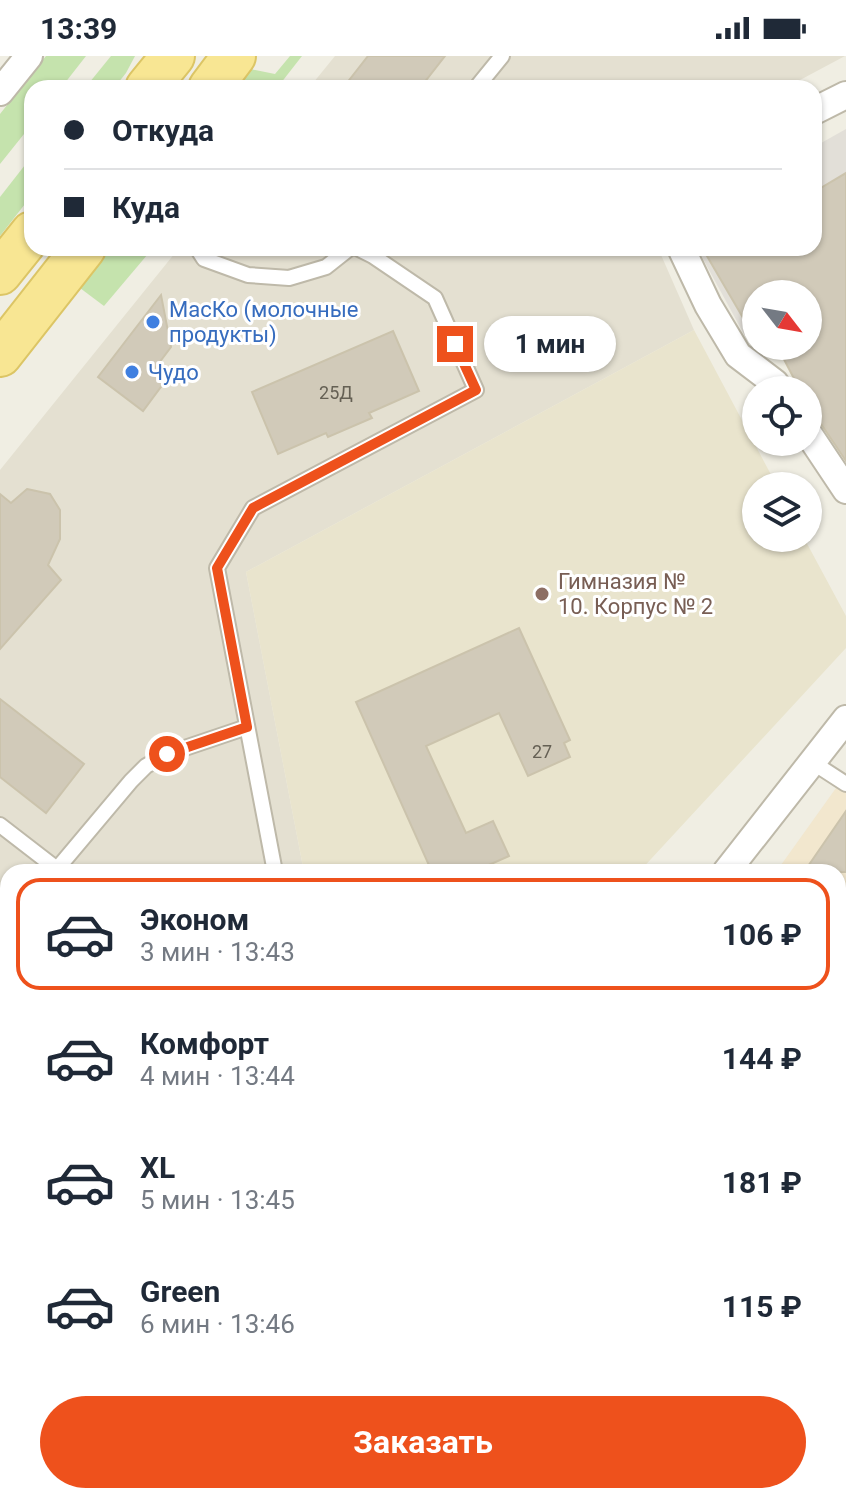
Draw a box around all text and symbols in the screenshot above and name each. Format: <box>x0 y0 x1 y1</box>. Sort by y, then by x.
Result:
text: 13:39 <box>40 11 117 46</box>
text: Откуда <box>112 113 214 148</box>
text: Куда <box>112 190 180 225</box>
north arrow <box>742 280 822 360</box>
map controls <box>742 280 822 552</box>
place label: МасКо (молочные продукты) <box>169 297 358 348</box>
marker: МасКо (молочные продукты) <box>144 313 162 331</box>
callout: 1 мин <box>483 316 615 372</box>
route end <box>437 326 473 362</box>
text: 1 мин <box>515 329 585 359</box>
place label: Чудо <box>148 360 199 385</box>
marker: Чудо <box>123 363 141 381</box>
button: locate <box>742 376 822 456</box>
house number: 25Д <box>319 382 353 403</box>
button: layers <box>742 472 822 552</box>
place label: Гимназия № 10. Корпус № 2 <box>558 569 713 619</box>
marker: Гимназия № 10. Корпус № 2 <box>533 585 551 603</box>
route start <box>149 736 185 772</box>
house number: 27 <box>532 741 552 762</box>
icon: car <box>44 898 116 970</box>
text: Эконом <box>140 902 249 937</box>
text: 106 ₽ <box>722 917 802 952</box>
text: 3 мин · 13:43 <box>140 937 295 967</box>
icon: car <box>44 1022 116 1094</box>
text: Комфорт <box>140 1026 269 1061</box>
text: 144 ₽ <box>722 1041 802 1076</box>
text: 4 мин · 13:44 <box>140 1061 295 1091</box>
icon: car <box>44 1146 116 1218</box>
text: XL <box>140 1150 175 1185</box>
text: 181 ₽ <box>722 1165 802 1200</box>
text: 5 мин · 13:45 <box>140 1185 295 1215</box>
icon: car <box>44 1270 116 1342</box>
text: Green <box>140 1274 220 1309</box>
text: 115 ₽ <box>722 1289 802 1324</box>
text: 6 мин · 13:46 <box>140 1309 295 1339</box>
button: Заказать <box>40 1396 806 1488</box>

